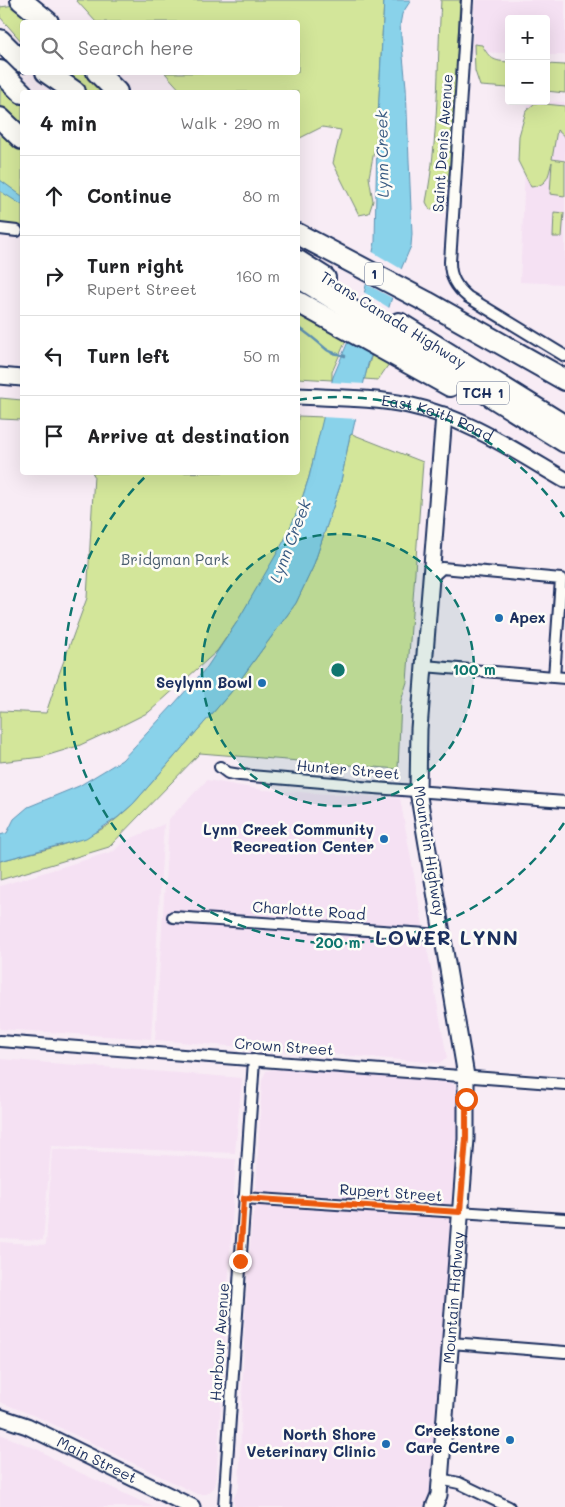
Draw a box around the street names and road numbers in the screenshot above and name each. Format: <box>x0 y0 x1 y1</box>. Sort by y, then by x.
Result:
street label: Saint Denis Avenue <box>427 73 457 213</box>
road number: 1 <box>365 262 383 286</box>
street label: Trans Canada Highway <box>317 266 470 372</box>
road number: TCH 1 <box>457 382 509 404</box>
street label: East Keith Road <box>380 390 497 445</box>
street label: Hunter Street <box>296 755 400 783</box>
street label: Mountain Highway <box>410 784 450 918</box>
street label: Charlotte Road <box>252 896 366 924</box>
street label: Crown Street <box>234 1033 334 1059</box>
street label: Rupert Street <box>339 1178 443 1206</box>
street label: Mountain Highway <box>438 1231 468 1364</box>
street label: Harbour Avenue <box>205 1282 233 1402</box>
street label: Main Street <box>54 1431 140 1487</box>

